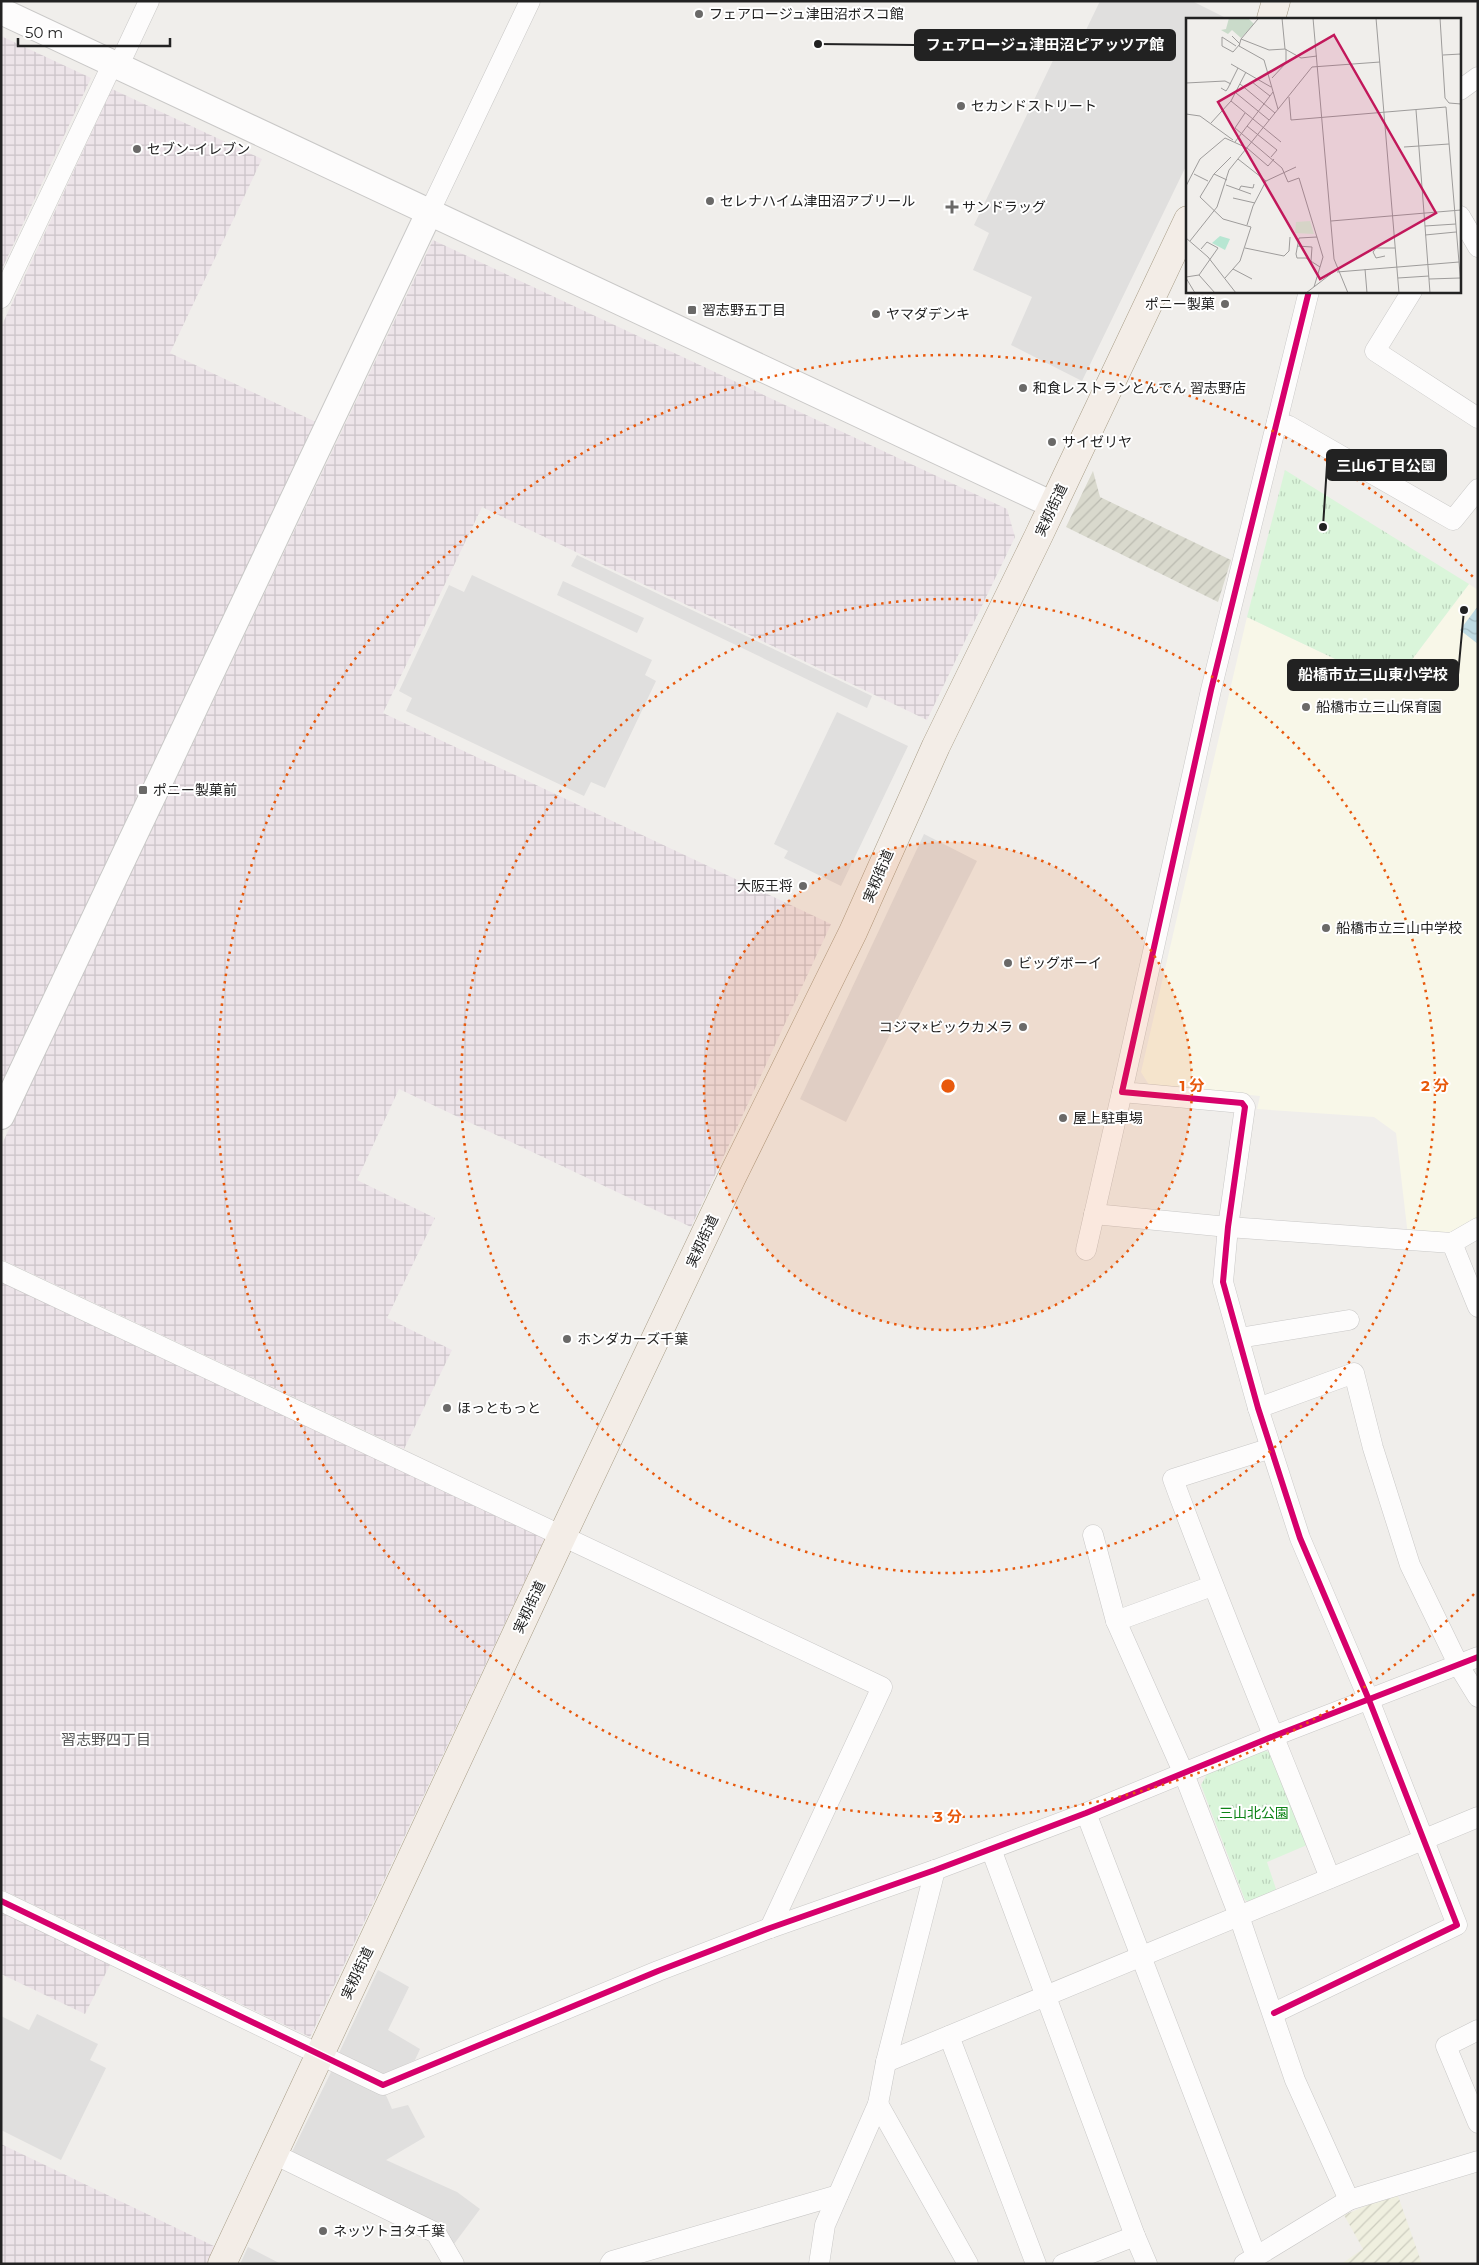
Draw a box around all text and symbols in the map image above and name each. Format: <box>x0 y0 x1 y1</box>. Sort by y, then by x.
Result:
place label: フェアロージュ津田沼ボスコ館 <box>709 5 904 23</box>
marker: フェアロージュ津田沼ボスコ館 <box>693 8 705 20</box>
scale bar <box>18 15 170 47</box>
inset map <box>1186 18 1462 292</box>
text: 50 m <box>25 23 63 42</box>
callout: フェアロージュ津田沼ピアッツア館 <box>915 30 1175 60</box>
text: フェアロージュ津田沼ピアッツア館 <box>926 35 1164 54</box>
place label: セカンドストリート <box>971 97 1097 115</box>
marker: セカンドストリート <box>955 100 967 112</box>
place label: セブン-イレブン <box>147 140 250 158</box>
marker: セブン-イレブン <box>131 143 143 155</box>
place label: セレナハイム津田沼アブリール <box>720 192 915 210</box>
marker: セレナハイム津田沼アブリール <box>704 195 716 207</box>
place label: サンドラッグ <box>962 198 1046 216</box>
marker: サンドラッグ <box>946 201 958 213</box>
place label: ポニー製菓 <box>1145 295 1215 313</box>
marker: ポニー製菓 <box>1219 298 1231 310</box>
place label: 習志野五丁目 <box>702 301 786 319</box>
marker: 習志野五丁目 <box>686 304 698 316</box>
place label: ヤマダデンキ <box>886 305 970 323</box>
marker: ヤマダデンキ <box>870 308 882 320</box>
place label: 和食レストランとんでん 習志野店 <box>1033 379 1246 397</box>
marker: 和食レストランとんでん 習志野店 <box>1017 382 1029 394</box>
place label: サイゼリヤ <box>1062 433 1132 451</box>
marker: サイゼリヤ <box>1046 436 1058 448</box>
callout: 三山6丁目公園 <box>1327 450 1446 480</box>
text: 三山6丁目公園 <box>1336 456 1436 475</box>
street label: 実籾街道 <box>1031 481 1071 539</box>
callout: 船橋市立三山東小学校 <box>1288 660 1458 690</box>
text: 船橋市立三山東小学校 <box>1298 665 1448 684</box>
place label: 船橋市立三山保育園 <box>1316 698 1442 716</box>
marker: 船橋市立三山保育園 <box>1300 701 1312 713</box>
place label: ポニー製菓前 <box>153 781 237 799</box>
marker: ポニー製菓前 <box>137 784 149 796</box>
street label: 実籾街道 <box>859 847 897 905</box>
place label: 大阪王将 <box>737 877 793 895</box>
marker: 大阪王将 <box>797 880 809 892</box>
place label: 船橋市立三山中学校 <box>1336 919 1462 937</box>
marker: 船橋市立三山中学校 <box>1320 922 1332 934</box>
place label: ビッグボーイ <box>1018 954 1102 972</box>
marker: ビッグボーイ <box>1002 957 1014 969</box>
place label: コジマ×ビックカメラ <box>879 1018 1013 1036</box>
marker: コジマ×ビックカメラ <box>1017 1021 1029 1033</box>
text: 1 分 <box>1179 1076 1205 1095</box>
text: 2 分 <box>1421 1076 1449 1095</box>
centre of rings <box>939 1077 957 1095</box>
place label: 屋上駐車場 <box>1073 1109 1143 1127</box>
marker: 屋上駐車場 <box>1057 1112 1069 1124</box>
street label: 実籾街道 <box>682 1212 722 1270</box>
place label: ホンダカーズ千葉 <box>577 1330 688 1348</box>
marker: ホンダカーズ千葉 <box>561 1333 573 1345</box>
place label: ほっともっと <box>457 1399 541 1417</box>
marker: ほっともっと <box>441 1402 453 1414</box>
street label: 実籾街道 <box>509 1578 549 1636</box>
district label: 習志野四丁目 <box>61 1730 151 1749</box>
park label: 三山北公園 <box>1219 1804 1289 1822</box>
text: 3 分 <box>933 1807 962 1826</box>
street label: 実籾街道 <box>337 1944 377 2002</box>
place label: ネッツトヨタ千葉 <box>333 2222 445 2240</box>
marker: ネッツトヨタ千葉 <box>317 2225 329 2237</box>

